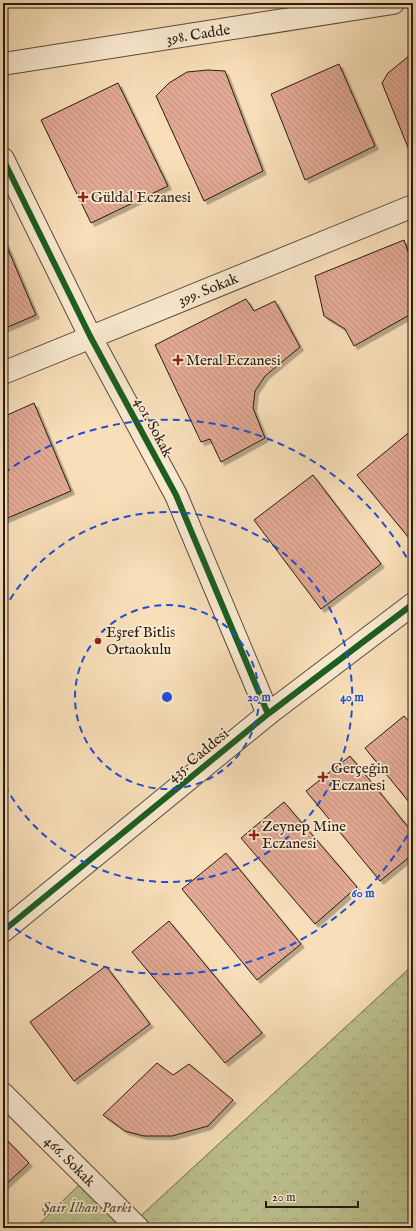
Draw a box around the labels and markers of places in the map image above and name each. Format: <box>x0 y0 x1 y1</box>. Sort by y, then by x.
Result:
place label: Güldal Eczanesi <box>91 188 191 207</box>
marker: Güldal Eczanesi <box>78 192 88 202</box>
place label: Meral Eczanesi <box>186 351 281 370</box>
marker: Meral Eczanesi <box>173 355 183 365</box>
place label: Eşref Bitlis Ortaokulu <box>106 623 175 659</box>
marker: Eşref Bitlis Ortaokulu <box>93 636 103 646</box>
centre of rings <box>160 690 174 704</box>
place label: Gerçeğin Eczanesi <box>331 759 389 795</box>
marker: Gerçeğin Eczanesi <box>318 772 328 782</box>
place label: Zeynep Mine Eczanesi <box>262 817 346 853</box>
marker: Zeynep Mine Eczanesi <box>249 830 259 840</box>

